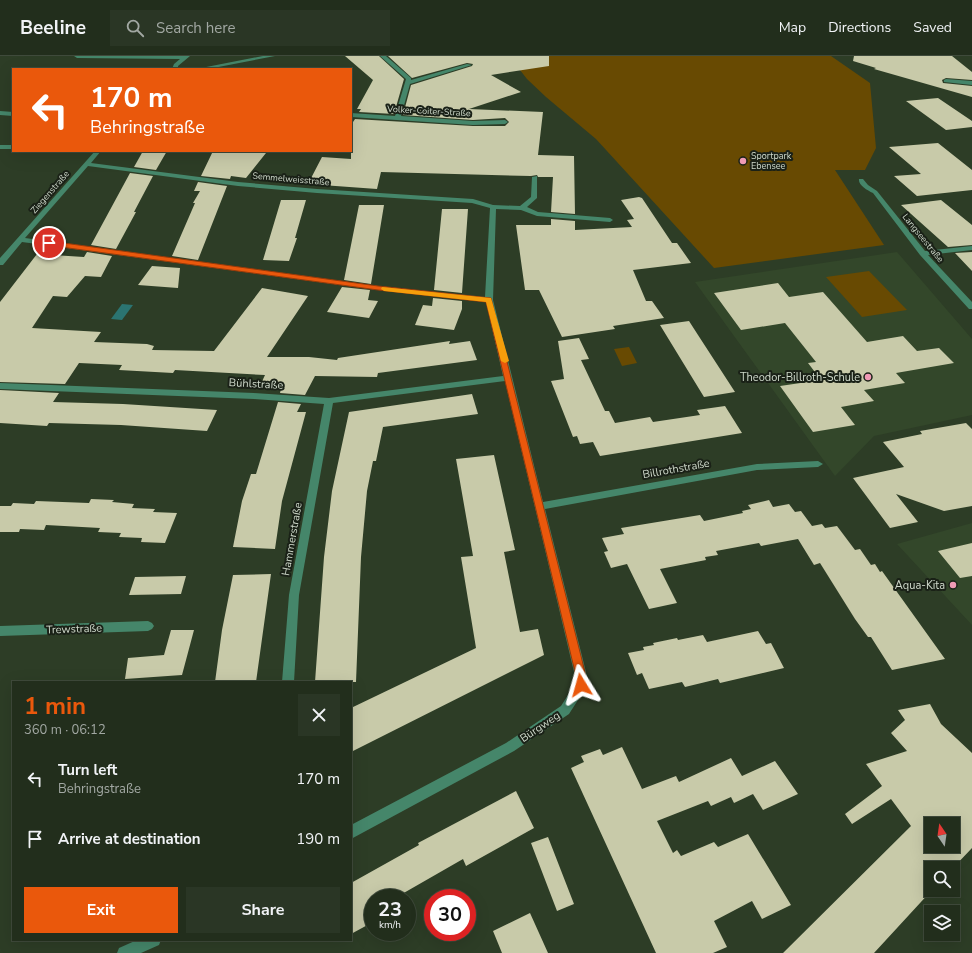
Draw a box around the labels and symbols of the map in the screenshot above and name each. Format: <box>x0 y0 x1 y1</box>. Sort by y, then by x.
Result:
street label: Volker-Coiter-Straße <box>386 103 471 119</box>
place label: Sportpark Ebensee <box>751 150 792 172</box>
marker: Sportpark Ebensee <box>738 156 748 166</box>
street label: Ziegenstraße <box>28 168 72 216</box>
street label: Semmelweisstraße <box>252 170 330 188</box>
street label: Langseestraße <box>900 211 947 265</box>
pin <box>32 226 66 260</box>
place label: Theodor-Billroth-Schule <box>740 370 860 385</box>
marker: Theodor-Billroth-Schule <box>863 372 873 382</box>
street label: Bühlstraße <box>228 375 284 393</box>
street label: Billrothstraße <box>641 456 711 482</box>
street label: Hammerstraße <box>278 501 306 577</box>
place label: Aqua-Kita <box>895 578 945 593</box>
marker: Aqua-Kita <box>948 580 958 590</box>
street label: Trewstraße <box>46 621 102 637</box>
position arrow <box>560 664 602 706</box>
street label: Bürgweg <box>517 708 563 746</box>
north arrow <box>924 817 960 853</box>
speed limit sign: 30 <box>424 889 476 941</box>

